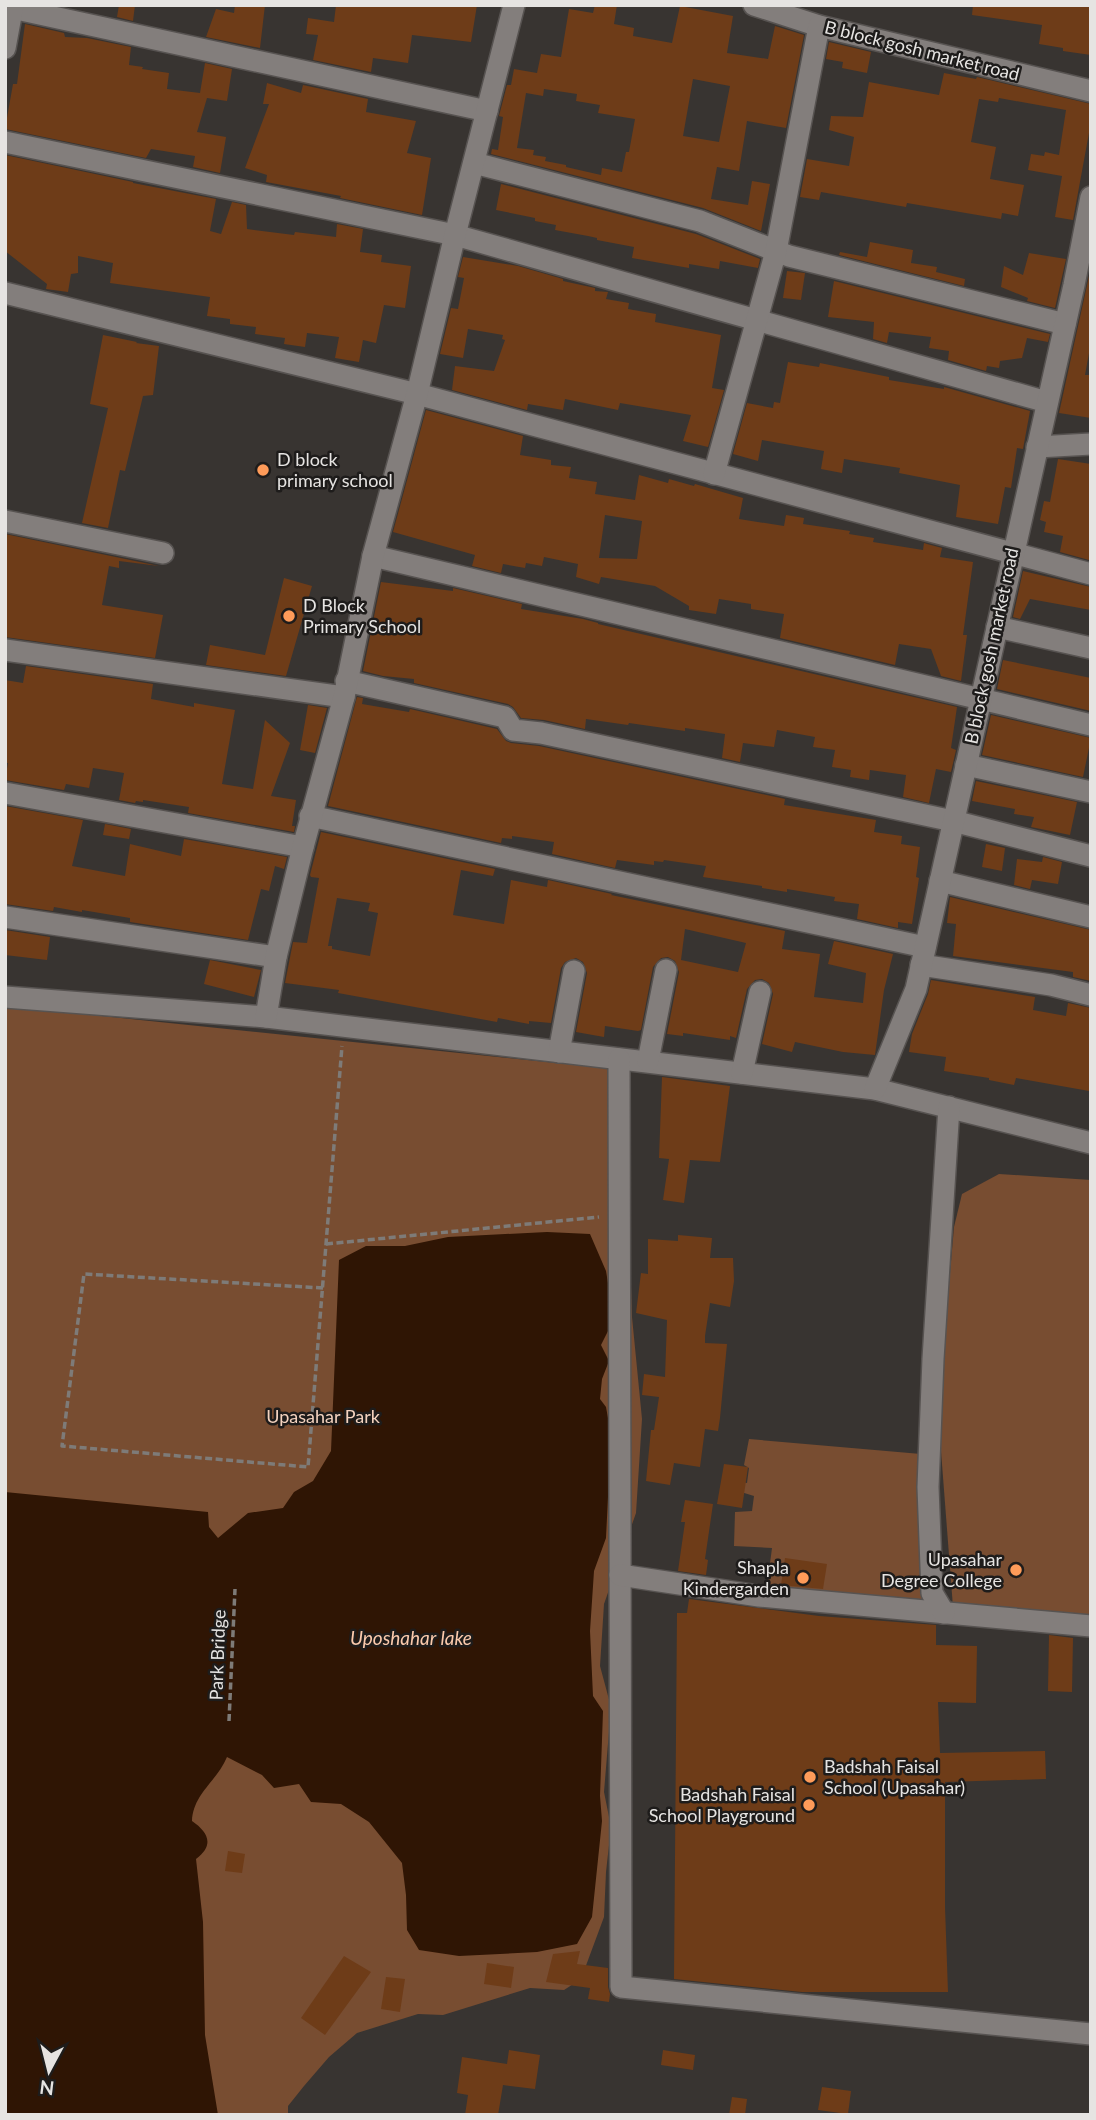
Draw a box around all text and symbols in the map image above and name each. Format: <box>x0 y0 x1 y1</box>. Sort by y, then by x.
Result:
street label: B block gosh market road <box>823 15 1022 85</box>
place label: D block primary school <box>277 448 393 491</box>
marker: D block primary school <box>255 462 271 478</box>
street label: B block gosh market road <box>959 546 1023 746</box>
place label: D Block Primary School <box>303 594 421 637</box>
marker: D Block Primary School <box>281 608 297 624</box>
park label: Upasahar Park <box>266 1405 381 1427</box>
place label: Upasahar Degree College <box>881 1548 1002 1591</box>
place label: Shapla Kindergarden <box>683 1556 789 1599</box>
marker: Upasahar Degree College <box>1008 1562 1024 1578</box>
marker: Shapla Kindergarden <box>795 1570 811 1586</box>
street label: Park Bridge <box>204 1609 230 1701</box>
water label: Uposhahar lake <box>350 1626 472 1649</box>
place label: Badshah Faisal School (Upasahar) <box>824 1755 965 1798</box>
marker: Badshah Faisal School (Upasahar) <box>802 1769 818 1785</box>
place label: Badshah Faisal School Playground <box>649 1783 795 1826</box>
marker: Badshah Faisal School Playground <box>801 1797 817 1813</box>
north arrow <box>14 2036 84 2106</box>
text: N <box>38 2076 56 2101</box>

